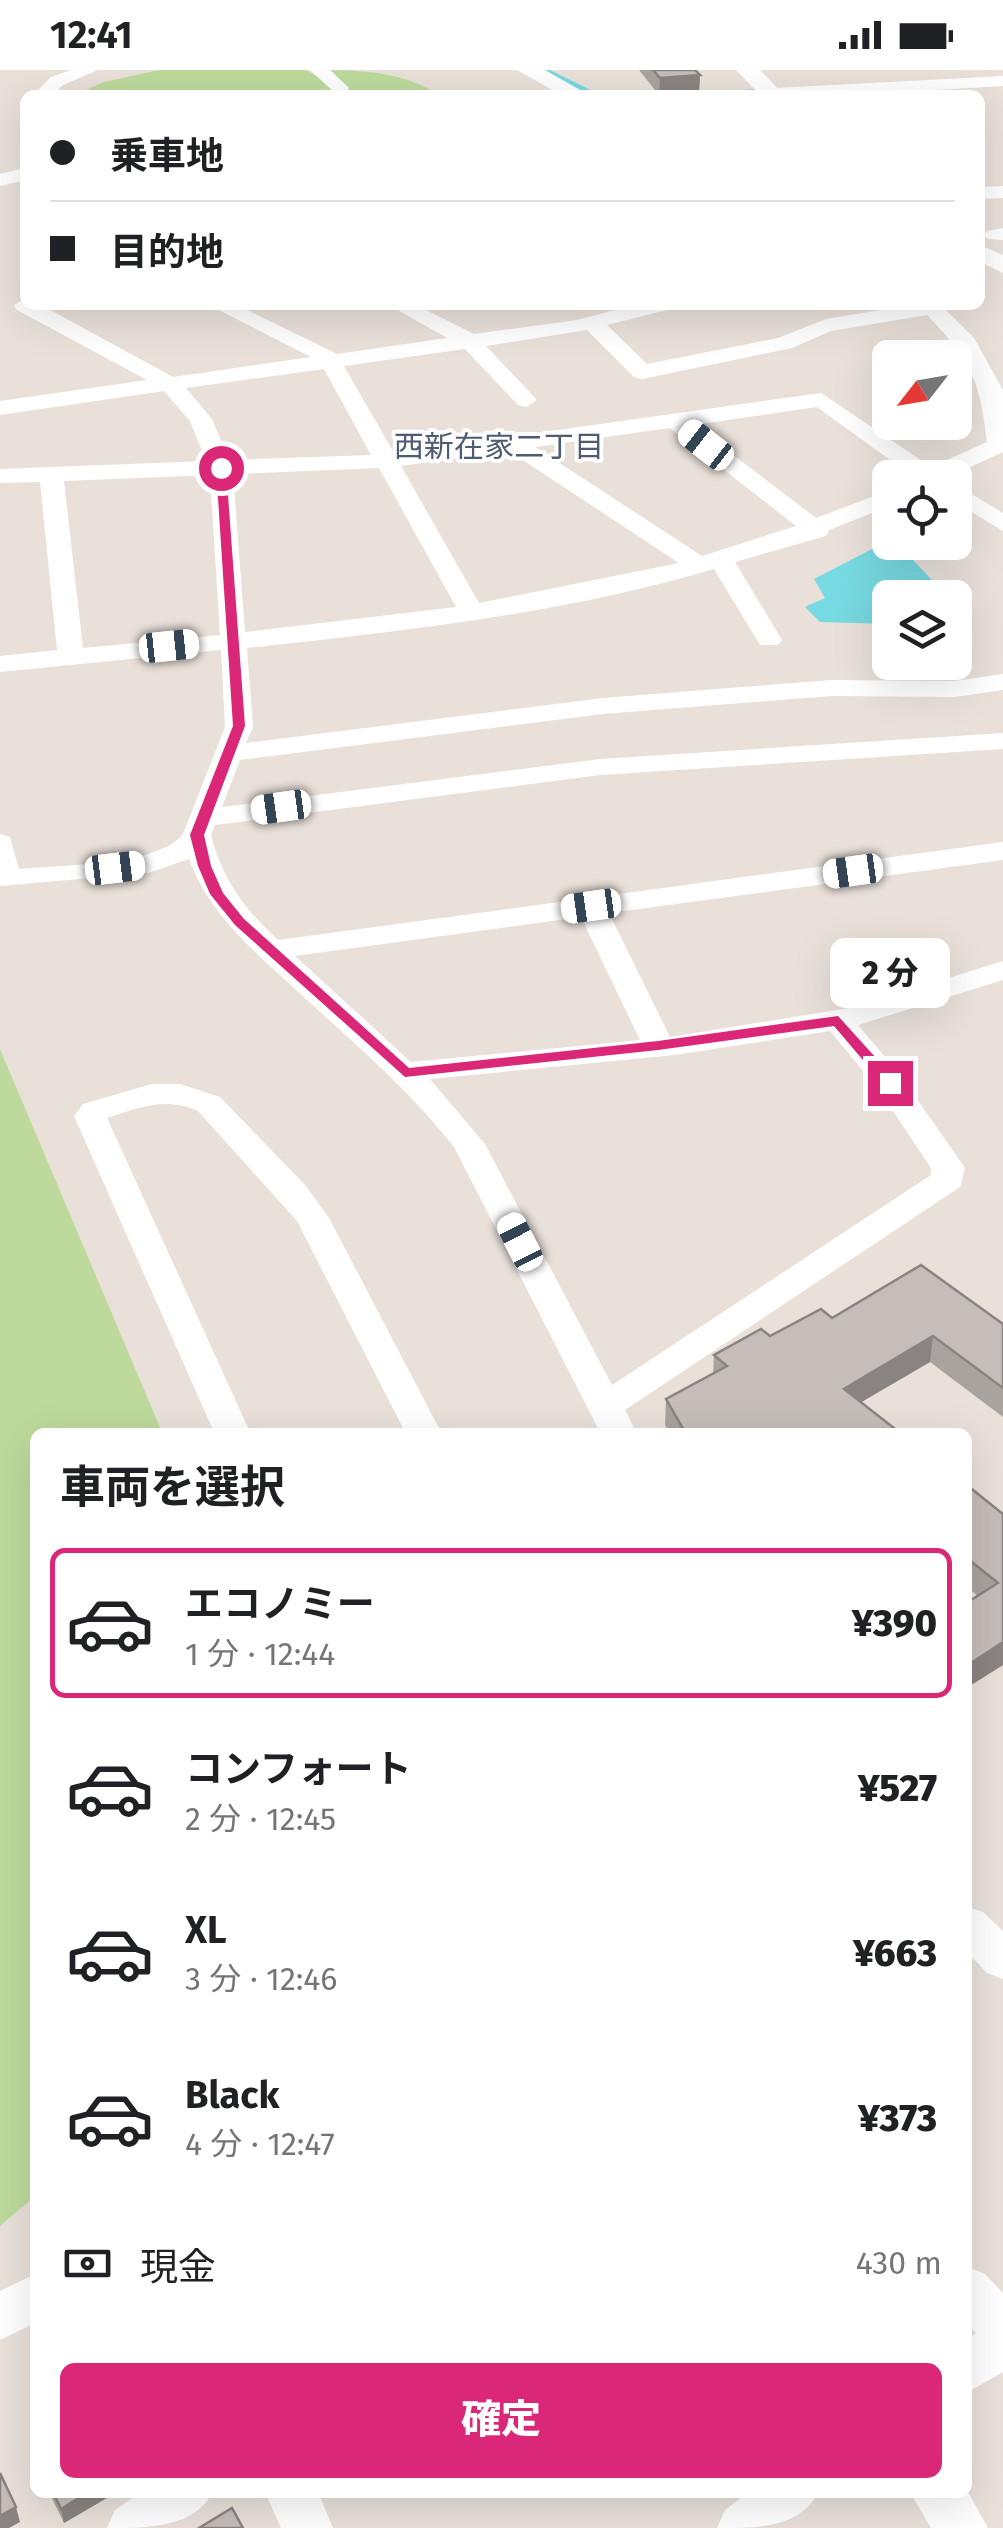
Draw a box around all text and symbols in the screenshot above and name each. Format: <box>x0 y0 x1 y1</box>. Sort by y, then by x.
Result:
text: 12:41 <box>50 12 133 58</box>
text: 乗車地 <box>110 133 224 179</box>
text: 目的地 <box>110 229 224 275</box>
north arrow <box>872 340 972 440</box>
map controls <box>872 340 972 680</box>
car <box>673 415 739 475</box>
district label: 西新在家二丁目 <box>394 429 604 465</box>
route start <box>199 446 244 491</box>
button: locate <box>872 460 972 560</box>
button: layers <box>872 580 972 680</box>
car <box>138 628 200 664</box>
car <box>249 788 313 826</box>
car <box>83 849 147 887</box>
car <box>821 852 885 890</box>
car <box>559 887 623 925</box>
callout: 2 分 <box>830 938 950 1008</box>
text: 2 分 <box>862 954 918 992</box>
route end <box>868 1061 913 1106</box>
car <box>493 1208 547 1276</box>
text: 車両を選択 <box>60 1461 285 1515</box>
icon: car <box>65 1578 155 1668</box>
text: エコノミー <box>185 1581 375 1627</box>
text: ¥390 <box>852 1600 937 1646</box>
text: 1 分 · 12:44 <box>185 1635 335 1673</box>
icon: car <box>65 1743 155 1833</box>
text: コンフォート <box>185 1746 412 1792</box>
text: ¥527 <box>858 1765 937 1811</box>
text: 2 分 · 12:45 <box>185 1800 336 1838</box>
text: XL <box>185 1907 227 1953</box>
icon: car <box>65 1908 155 1998</box>
text: ¥663 <box>853 1930 937 1976</box>
text: 3 分 · 12:46 <box>185 1960 337 1998</box>
text: Black <box>185 2072 280 2118</box>
icon: car <box>65 2073 155 2163</box>
text: ¥373 <box>858 2095 937 2141</box>
text: 4 分 · 12:47 <box>185 2125 335 2163</box>
icon: cash <box>60 2236 115 2291</box>
text: 現金 <box>140 2244 216 2290</box>
text: 430 m <box>856 2244 942 2282</box>
button: 確定 <box>60 2363 942 2478</box>

